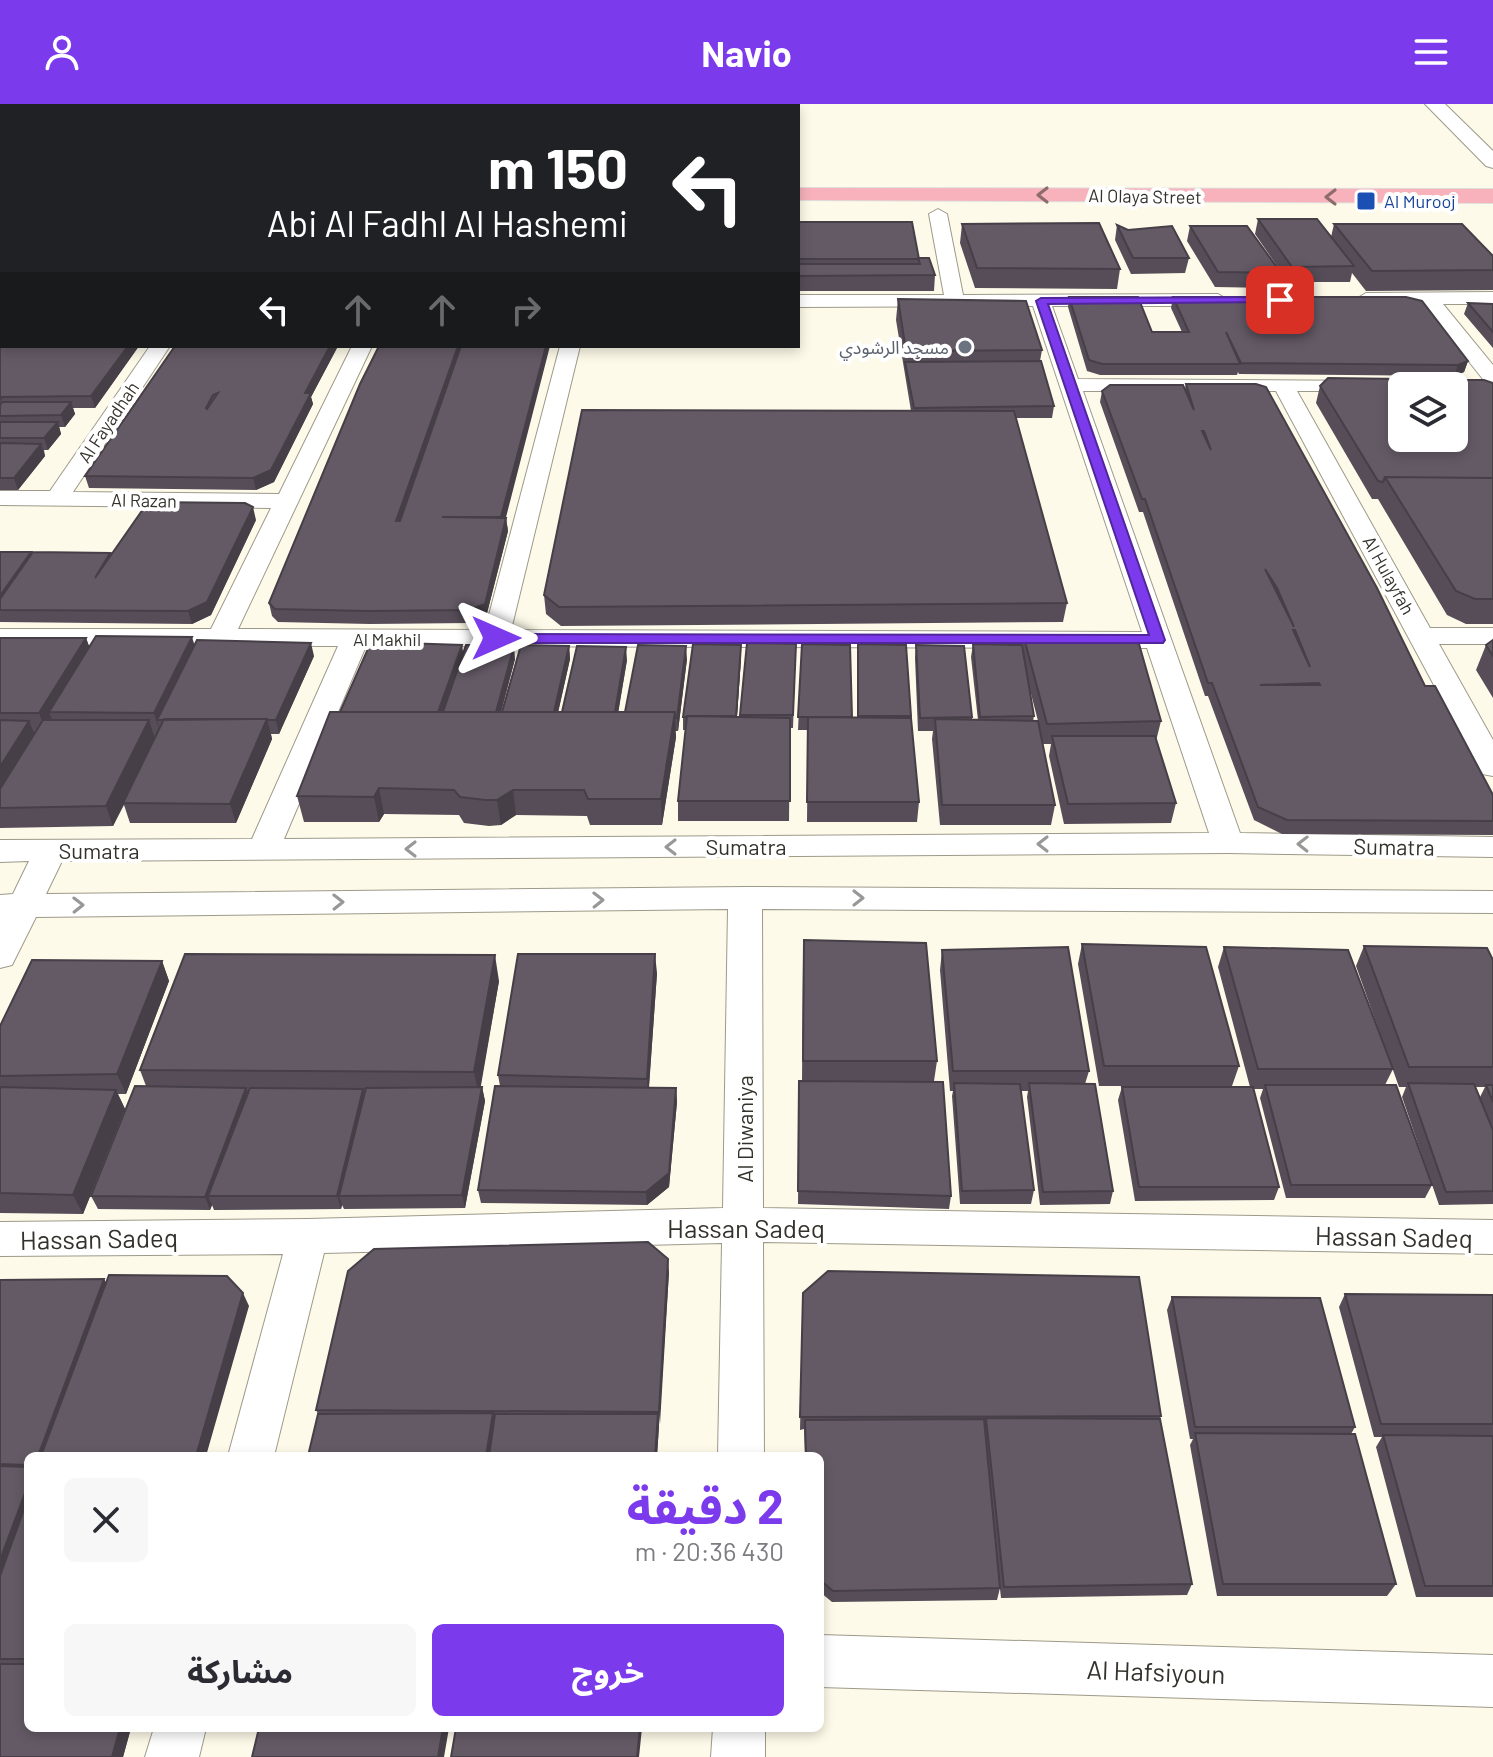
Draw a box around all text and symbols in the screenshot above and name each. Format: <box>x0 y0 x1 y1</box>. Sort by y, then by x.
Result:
icon: person <box>40 30 84 74</box>
icon: menu <box>1409 30 1453 74</box>
text: Navio <box>701 31 792 74</box>
text: 150 m <box>488 133 628 200</box>
icon: left <box>656 136 760 240</box>
street label: Al Olaya Street <box>1088 184 1202 208</box>
one-way arrow <box>1036 186 1049 204</box>
one-way arrow <box>1324 188 1337 206</box>
marker: Al Murooj <box>1355 190 1377 212</box>
place label: Al Murooj <box>1384 190 1456 212</box>
text: Abi Al Fadhl Al Hashemi <box>267 201 628 244</box>
pin <box>1246 266 1314 334</box>
icon: arrive <box>1258 278 1302 322</box>
icon: left <box>252 288 296 332</box>
icon: ahead <box>336 288 380 332</box>
icon: ahead <box>420 288 464 332</box>
icon: right <box>504 288 548 332</box>
place label: مسجد الرشودي <box>839 336 949 361</box>
marker: مسجد الرشودي <box>956 338 974 356</box>
map controls <box>1388 372 1468 452</box>
button: layers <box>1388 372 1468 452</box>
street label: Al Fayadhah <box>73 377 143 467</box>
street label: Al Razan <box>111 488 177 512</box>
street label: Al Hulayfah <box>1358 532 1420 618</box>
position arrow <box>454 596 538 680</box>
street label: Al Makhil <box>353 628 421 650</box>
street label: Sumatra <box>1353 832 1435 860</box>
street label: Sumatra <box>705 833 787 859</box>
one-way arrow <box>1036 836 1049 853</box>
one-way arrow <box>1296 836 1309 853</box>
street label: Sumatra <box>58 837 140 863</box>
one-way arrow <box>664 838 677 856</box>
one-way arrow <box>404 840 417 857</box>
one-way arrow <box>852 889 865 907</box>
one-way arrow <box>592 891 605 909</box>
one-way arrow <box>332 894 345 911</box>
one-way arrow <box>72 896 85 914</box>
street label: Al Diwaniya <box>731 1075 757 1183</box>
street label: Hassan Sadeq <box>667 1212 825 1243</box>
street label: Hassan Sadeq <box>1315 1219 1473 1253</box>
street label: Hassan Sadeq <box>20 1221 178 1255</box>
text: 2 دقيقة <box>627 1476 784 1534</box>
button: close <box>64 1478 148 1562</box>
text: 430 m · 20:36 <box>635 1535 784 1566</box>
button: مشاركة <box>64 1624 416 1716</box>
button: خروج <box>432 1624 784 1716</box>
street label: Al Hafsiyoun <box>1086 1653 1226 1689</box>

